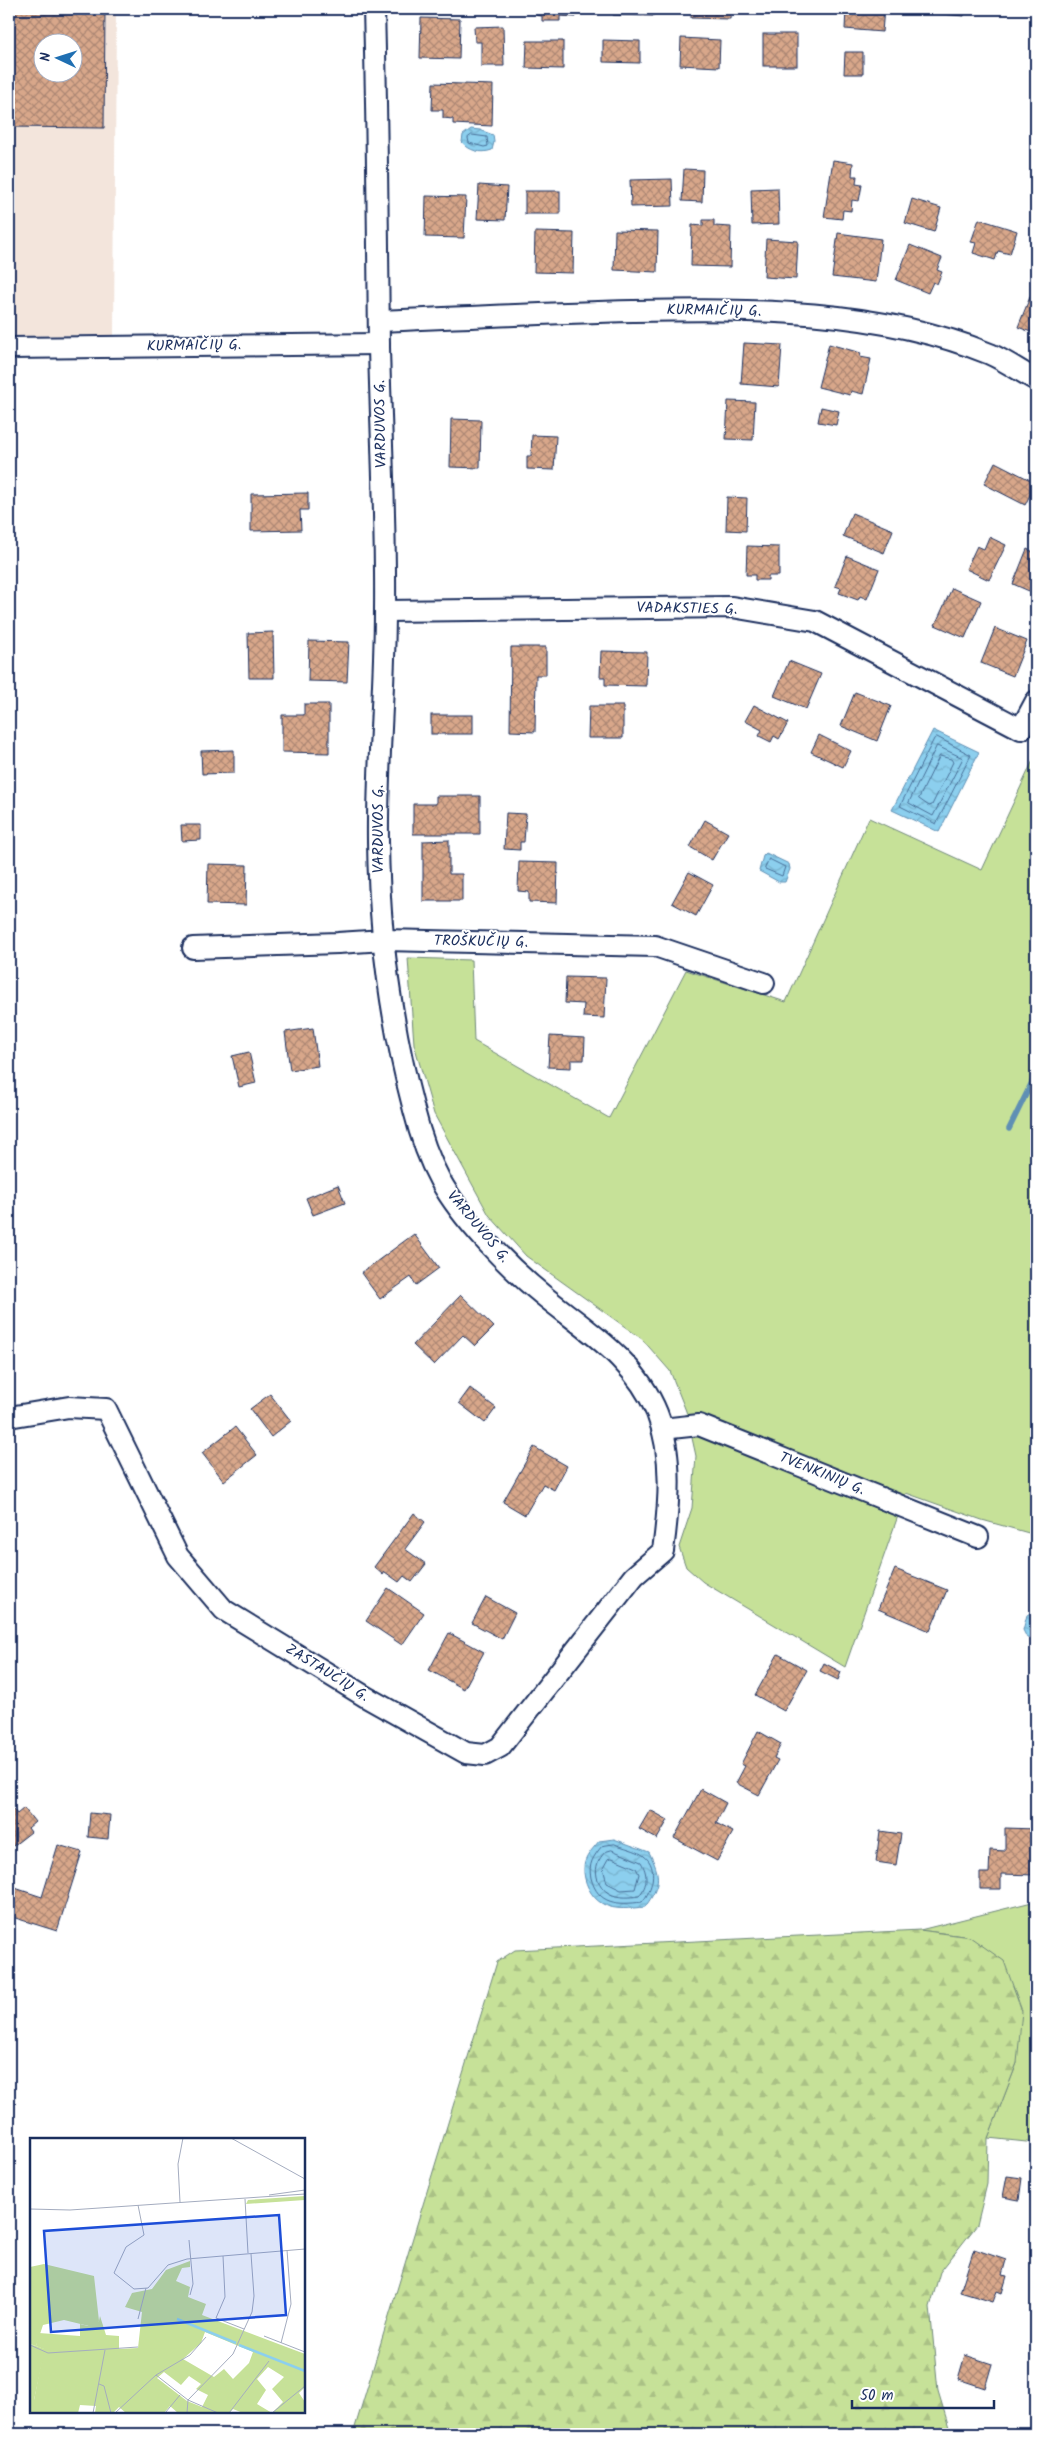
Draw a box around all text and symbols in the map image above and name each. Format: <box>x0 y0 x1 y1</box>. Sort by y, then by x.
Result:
north arrow <box>32 32 82 82</box>
text: N <box>35 52 57 62</box>
street label: KURMAIČIŲ G. <box>666 298 762 324</box>
street label: KURMAIČIŲ G. <box>146 333 242 359</box>
street label: VARDUVOS G. <box>368 380 394 468</box>
street label: VADAKSTIES G. <box>636 596 738 622</box>
street label: VARDUVOS G. <box>367 785 391 873</box>
street label: TROŠKUČIŲ G. <box>434 929 528 955</box>
street label: VARDUVOS G. <box>440 1185 516 1269</box>
street label: TVENKINIŲ G. <box>775 1446 869 1502</box>
street label: ZASTAUČIŲ G. <box>280 1638 374 1708</box>
inset map <box>30 2138 305 2413</box>
scale bar <box>852 2378 995 2410</box>
text: 50 m <box>860 2384 894 2408</box>

